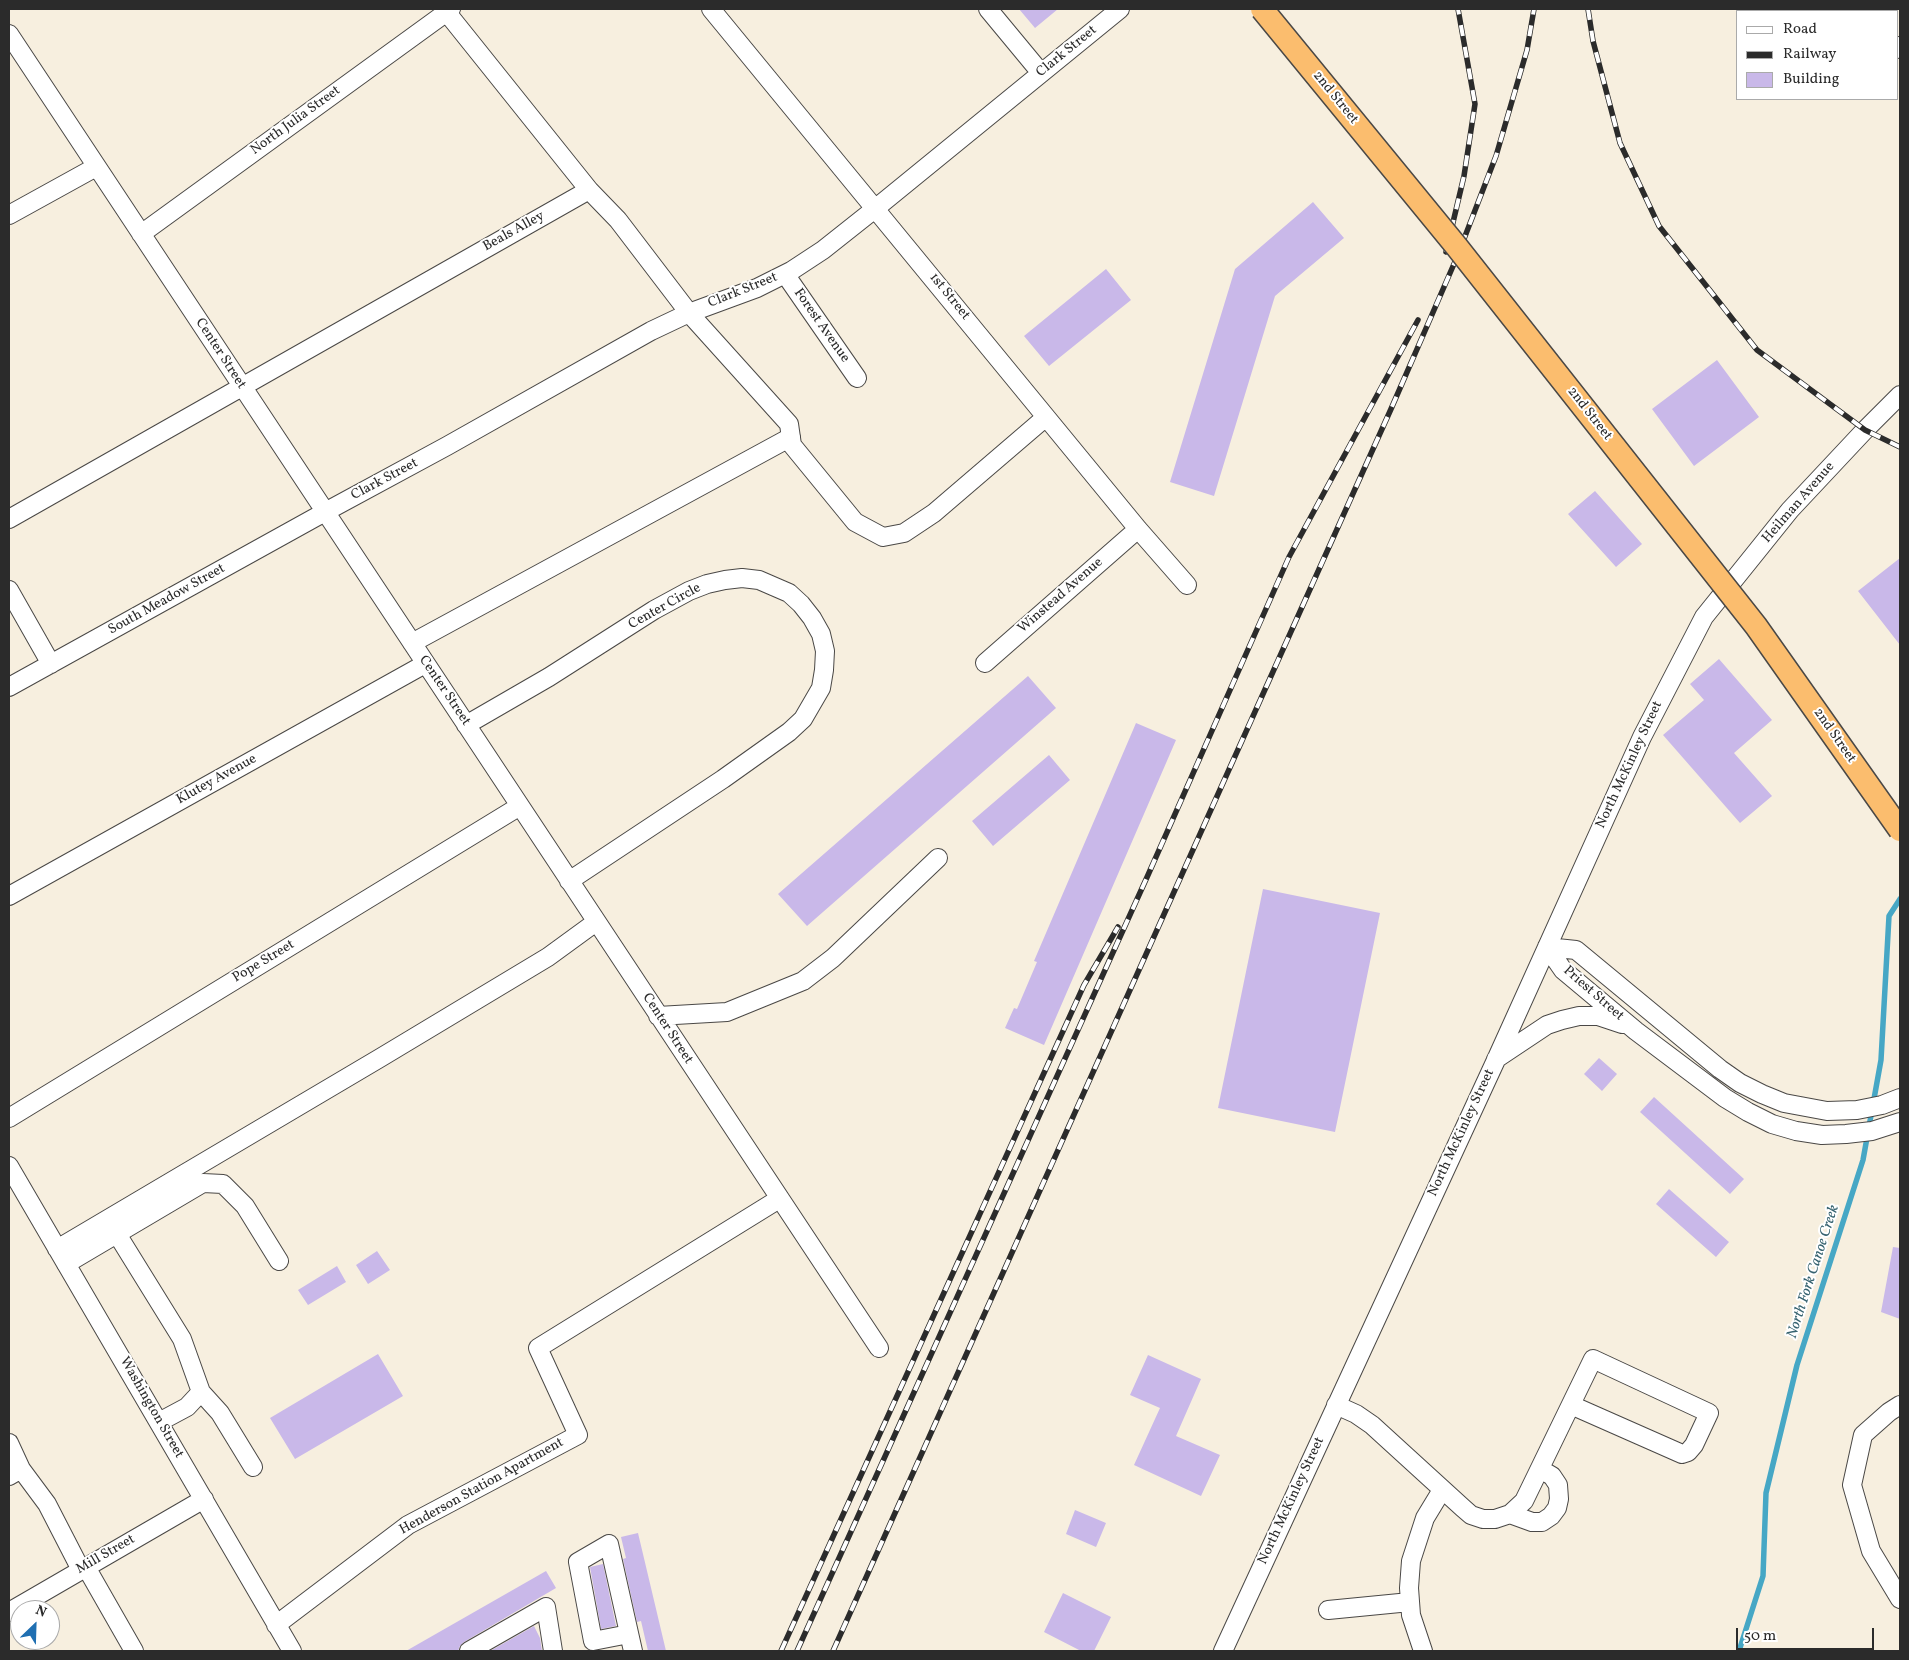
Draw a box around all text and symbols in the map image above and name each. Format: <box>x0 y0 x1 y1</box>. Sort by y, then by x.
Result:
legend <box>1736 10 1899 100</box>
text: Road <box>1783 19 1817 40</box>
street label: Clark Street <box>1033 22 1101 82</box>
text: Railway <box>1783 44 1836 65</box>
street label: 2nd Street <box>1309 68 1361 128</box>
text: Building <box>1783 69 1839 90</box>
street label: North Julia Street <box>248 83 344 159</box>
street label: Beals Alley <box>480 208 548 256</box>
street label: Clark Street <box>706 269 780 313</box>
street label: 1st Street <box>925 270 973 324</box>
street label: Forest Avenue <box>789 286 853 366</box>
street label: Center Street <box>191 315 249 393</box>
street label: 2nd Street <box>1563 384 1615 444</box>
street label: Clark Street <box>349 455 421 505</box>
street label: Heilman Avenue <box>1759 459 1839 547</box>
street label: Winstead Avenue <box>1015 555 1107 637</box>
street label: South Meadow Street <box>106 561 228 639</box>
street label: Center Circle <box>626 580 704 634</box>
street label: Center Street <box>414 653 474 729</box>
street label: North McKinley Street <box>1593 699 1667 831</box>
street label: 2nd Street <box>1809 705 1859 767</box>
street label: Klutey Avenue <box>174 751 260 809</box>
street label: Pope Street <box>230 937 298 987</box>
street label: Priest Street <box>1559 963 1627 1025</box>
street label: Center Street <box>638 990 696 1068</box>
street label: North McKinley Street <box>1425 1067 1499 1199</box>
water label: North Fork Canoe Creek <box>1784 1203 1844 1341</box>
street label: Washington Street <box>115 1354 187 1462</box>
street label: Henderson Station Apartment <box>397 1435 567 1539</box>
street label: North McKinley Street <box>1255 1435 1329 1567</box>
street label: Mill Street <box>74 1531 138 1579</box>
north arrow <box>10 1600 60 1650</box>
text: N <box>32 1601 49 1622</box>
scale bar <box>1739 1618 1876 1650</box>
text: 50 m <box>1744 1626 1776 1647</box>

